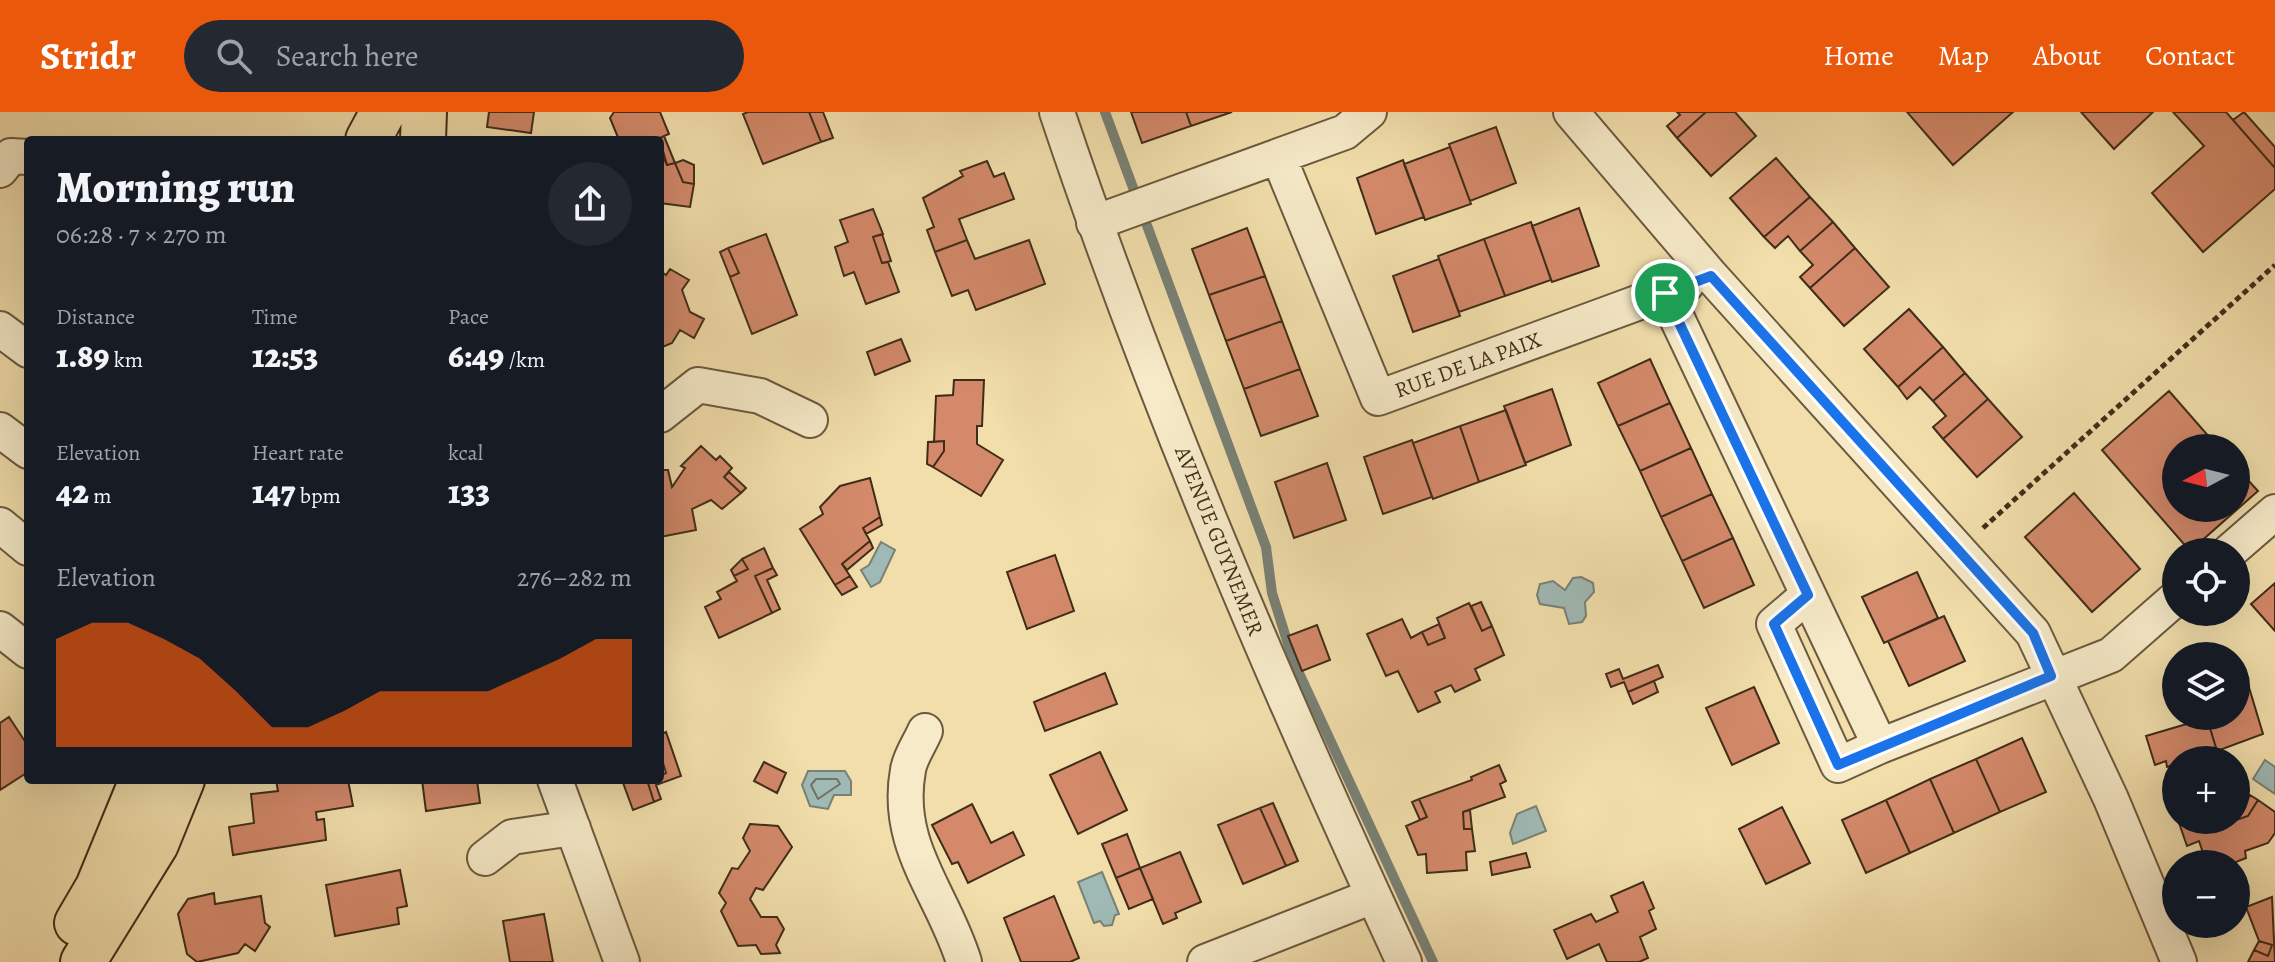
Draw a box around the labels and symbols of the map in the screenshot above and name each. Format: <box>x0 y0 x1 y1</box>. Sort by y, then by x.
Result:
pin <box>1631 259 1699 327</box>
street label: RUE DE LA PAIX <box>1391 324 1546 405</box>
north arrow <box>2162 434 2250 522</box>
street label: AVENUE GUYNEMER <box>1167 441 1271 641</box>

